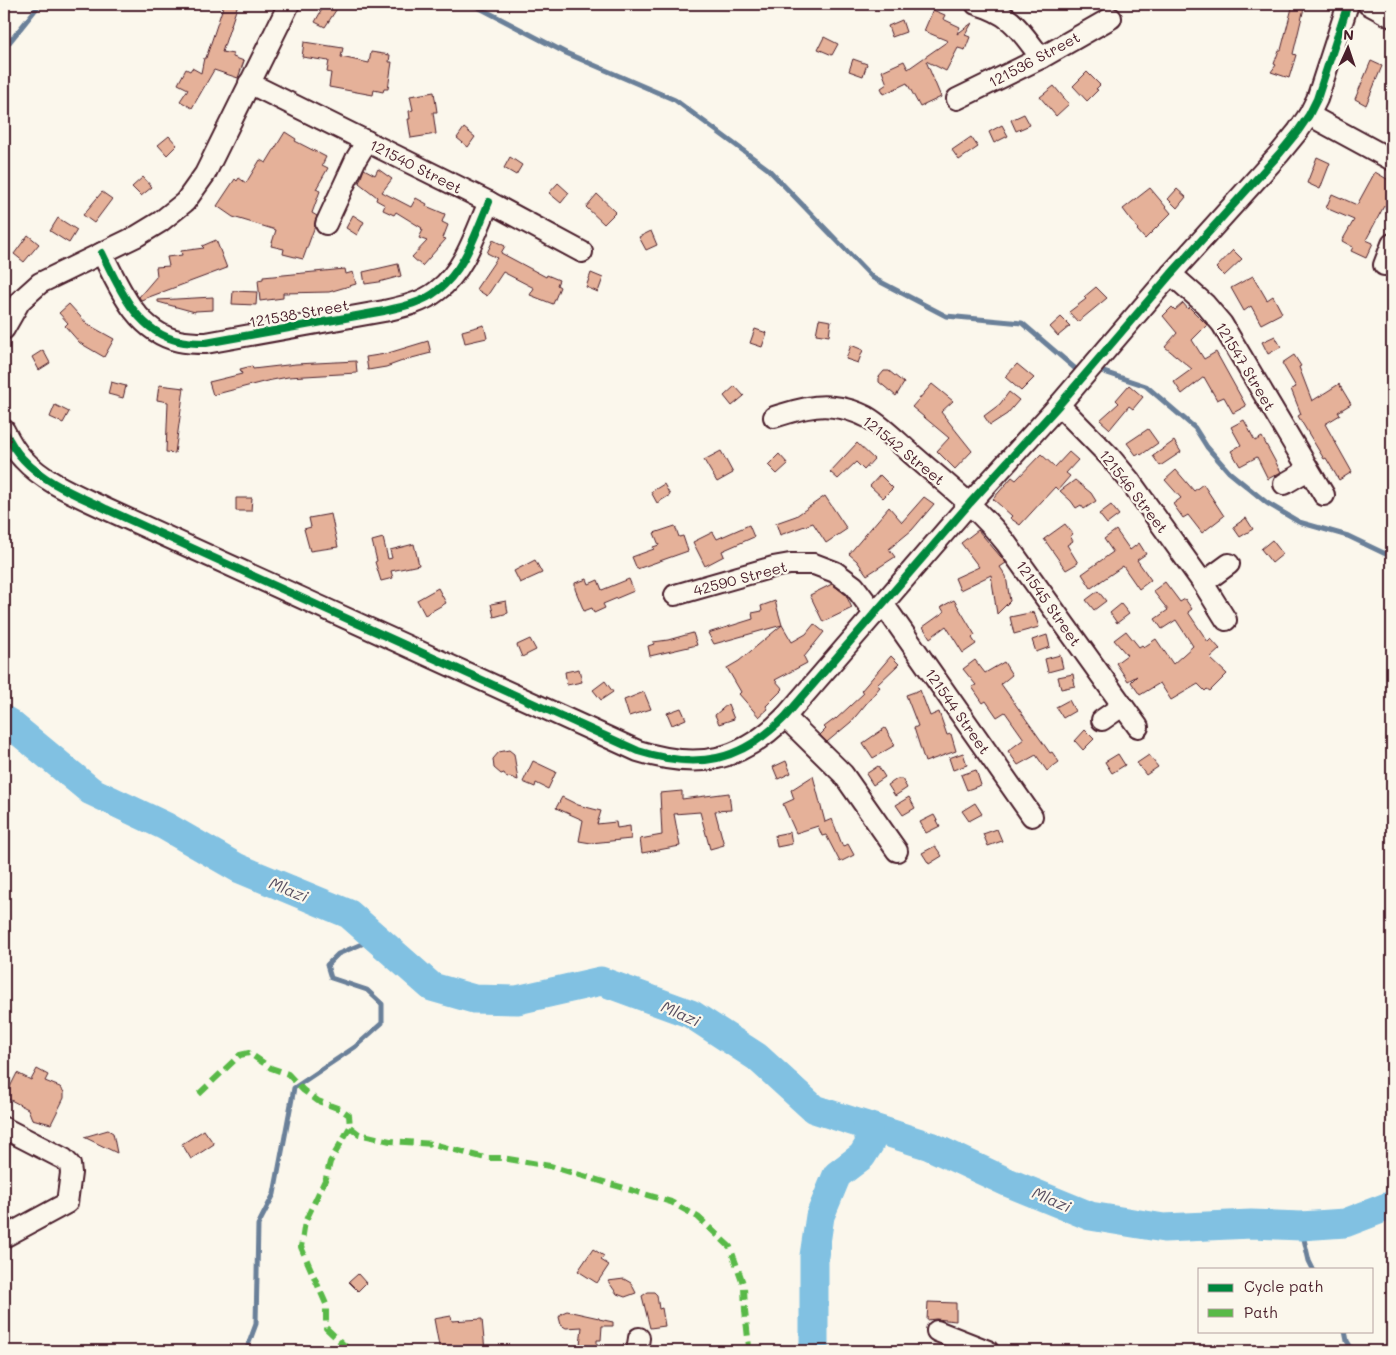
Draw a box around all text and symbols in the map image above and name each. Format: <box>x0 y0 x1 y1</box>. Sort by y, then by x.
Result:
north arrow <box>1324 22 1374 72</box>
text: N <box>1343 25 1355 44</box>
street label: 121536 Street <box>985 26 1083 92</box>
street label: 121540 Street <box>366 134 466 198</box>
street label: 121538 Street <box>248 294 350 332</box>
street label: 121547 Street <box>1212 318 1280 414</box>
street label: 121542 Street <box>859 411 949 489</box>
street label: 121546 Street <box>1095 445 1173 537</box>
street label: 42590 Street <box>691 556 789 600</box>
street label: 121545 Street <box>1012 556 1086 650</box>
street label: 121544 Street <box>921 664 995 758</box>
water label: Mlazi <box>266 872 312 906</box>
water label: Mlazi <box>658 995 704 1031</box>
water label: Mlazi <box>1029 1181 1075 1217</box>
legend <box>1198 1268 1374 1332</box>
text: Cycle path <box>1244 1276 1323 1296</box>
text: Path <box>1244 1302 1278 1322</box>

